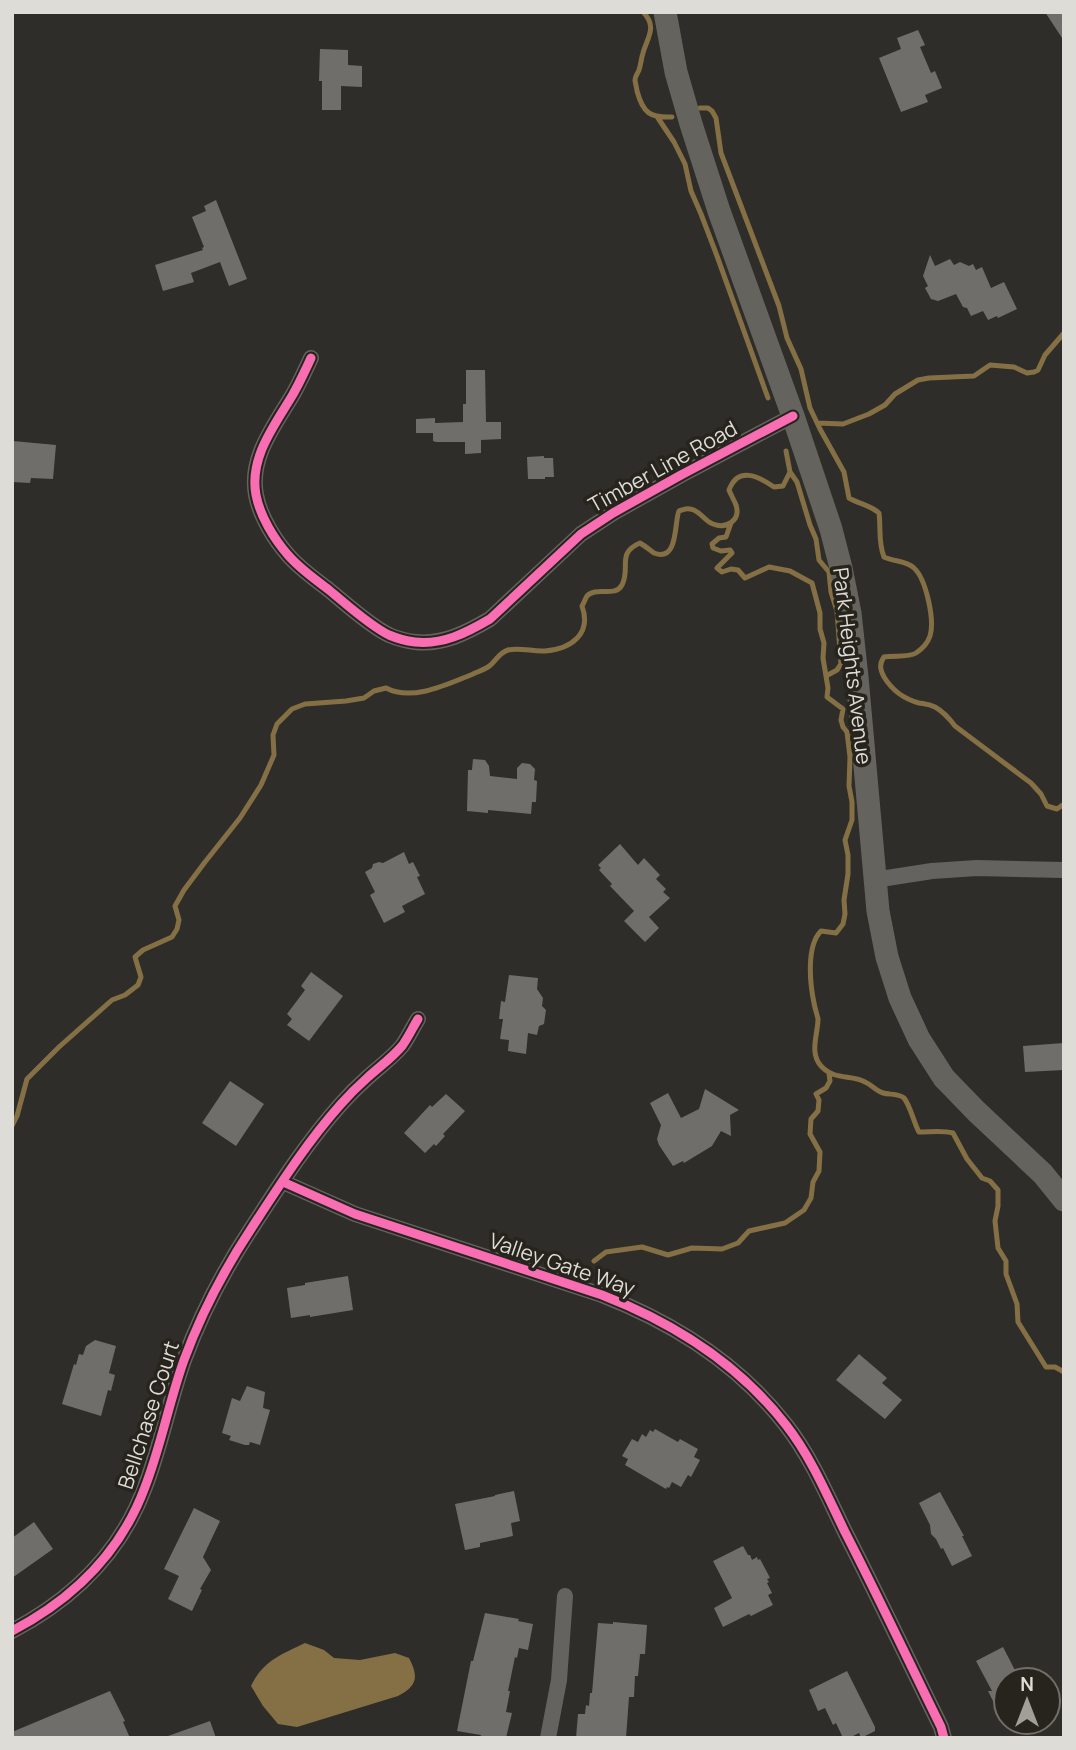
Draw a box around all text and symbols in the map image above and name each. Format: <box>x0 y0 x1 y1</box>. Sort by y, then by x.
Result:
street label: Timber Line Road <box>583 414 742 519</box>
street label: Park Heights Avenue <box>827 566 879 766</box>
street label: Valley Gate Way <box>486 1226 639 1302</box>
street label: Bellchase Court <box>111 1337 185 1492</box>
north arrow <box>992 1666 1062 1736</box>
text: N <box>1020 1671 1034 1697</box>

